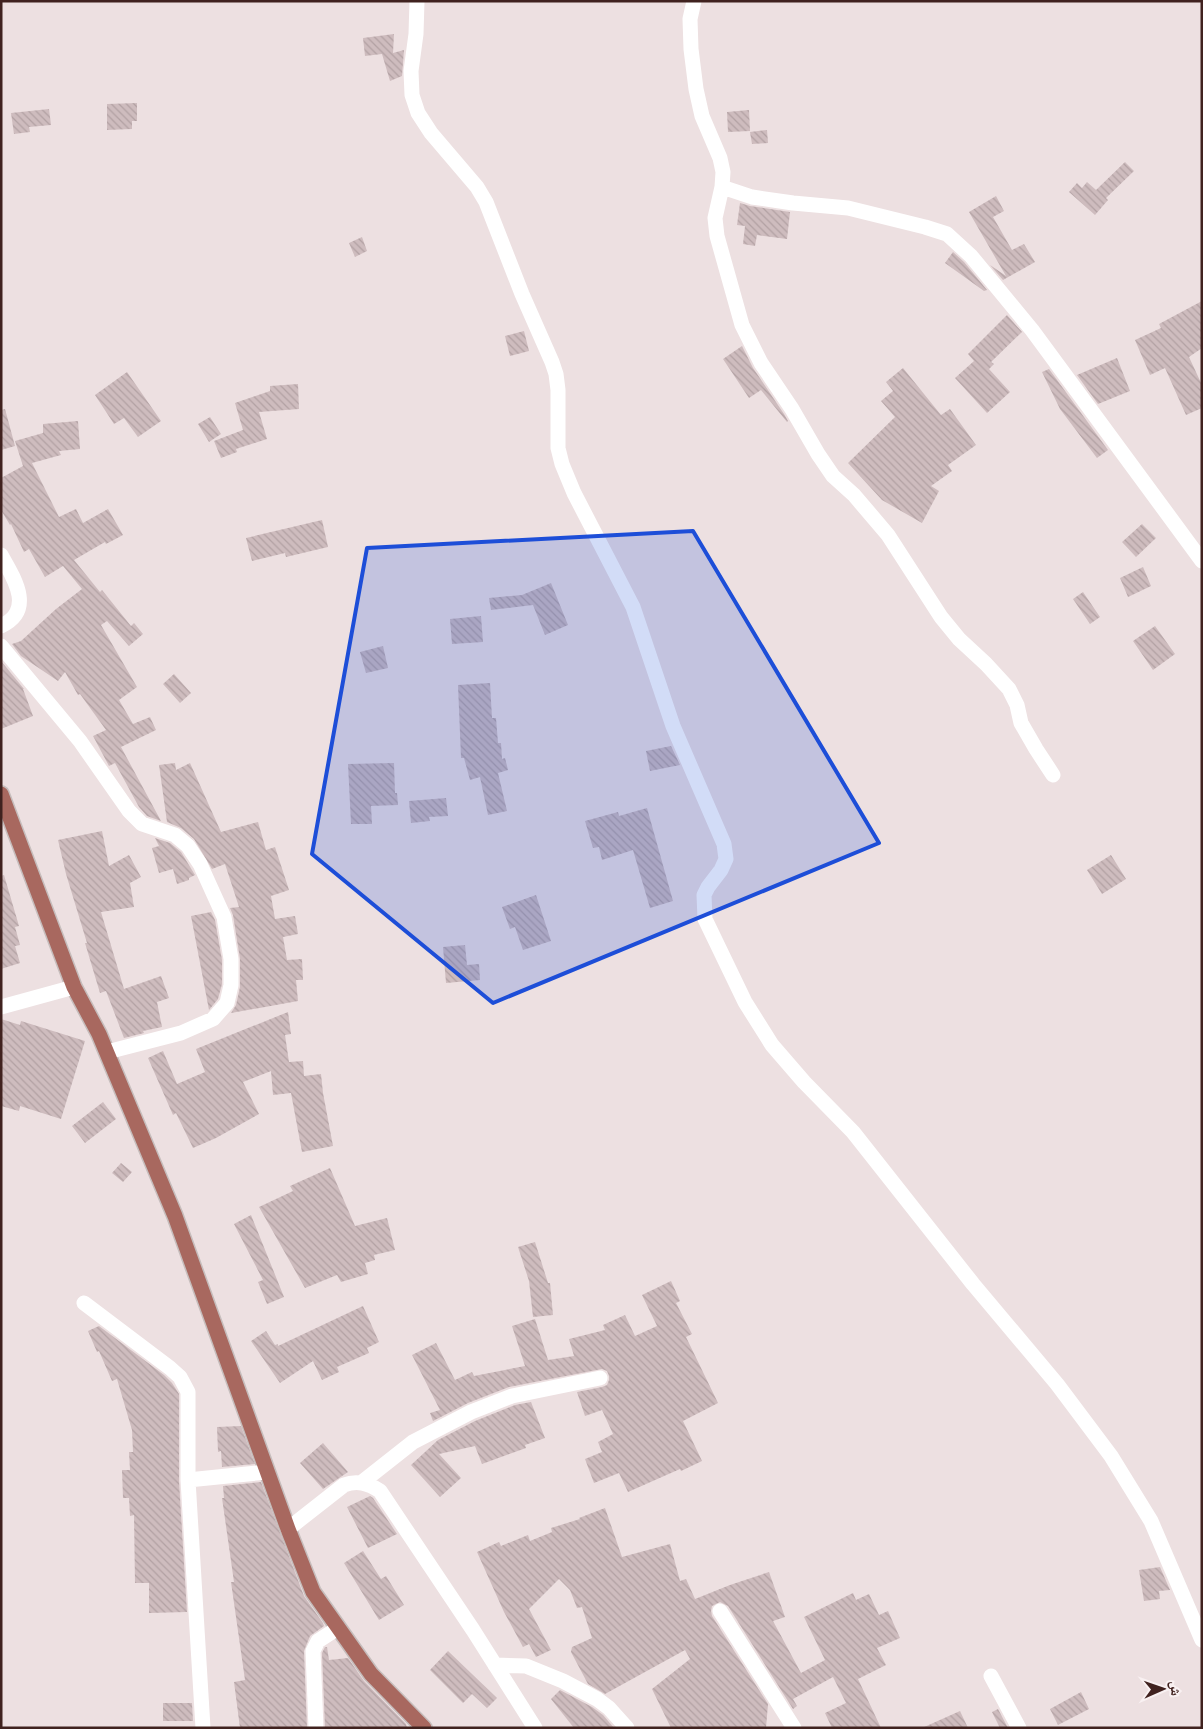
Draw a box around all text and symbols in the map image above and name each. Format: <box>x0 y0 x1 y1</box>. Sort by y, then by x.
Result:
north arrow <box>1138 1664 1188 1714</box>
text: ش <box>1167 1681 1185 1696</box>

